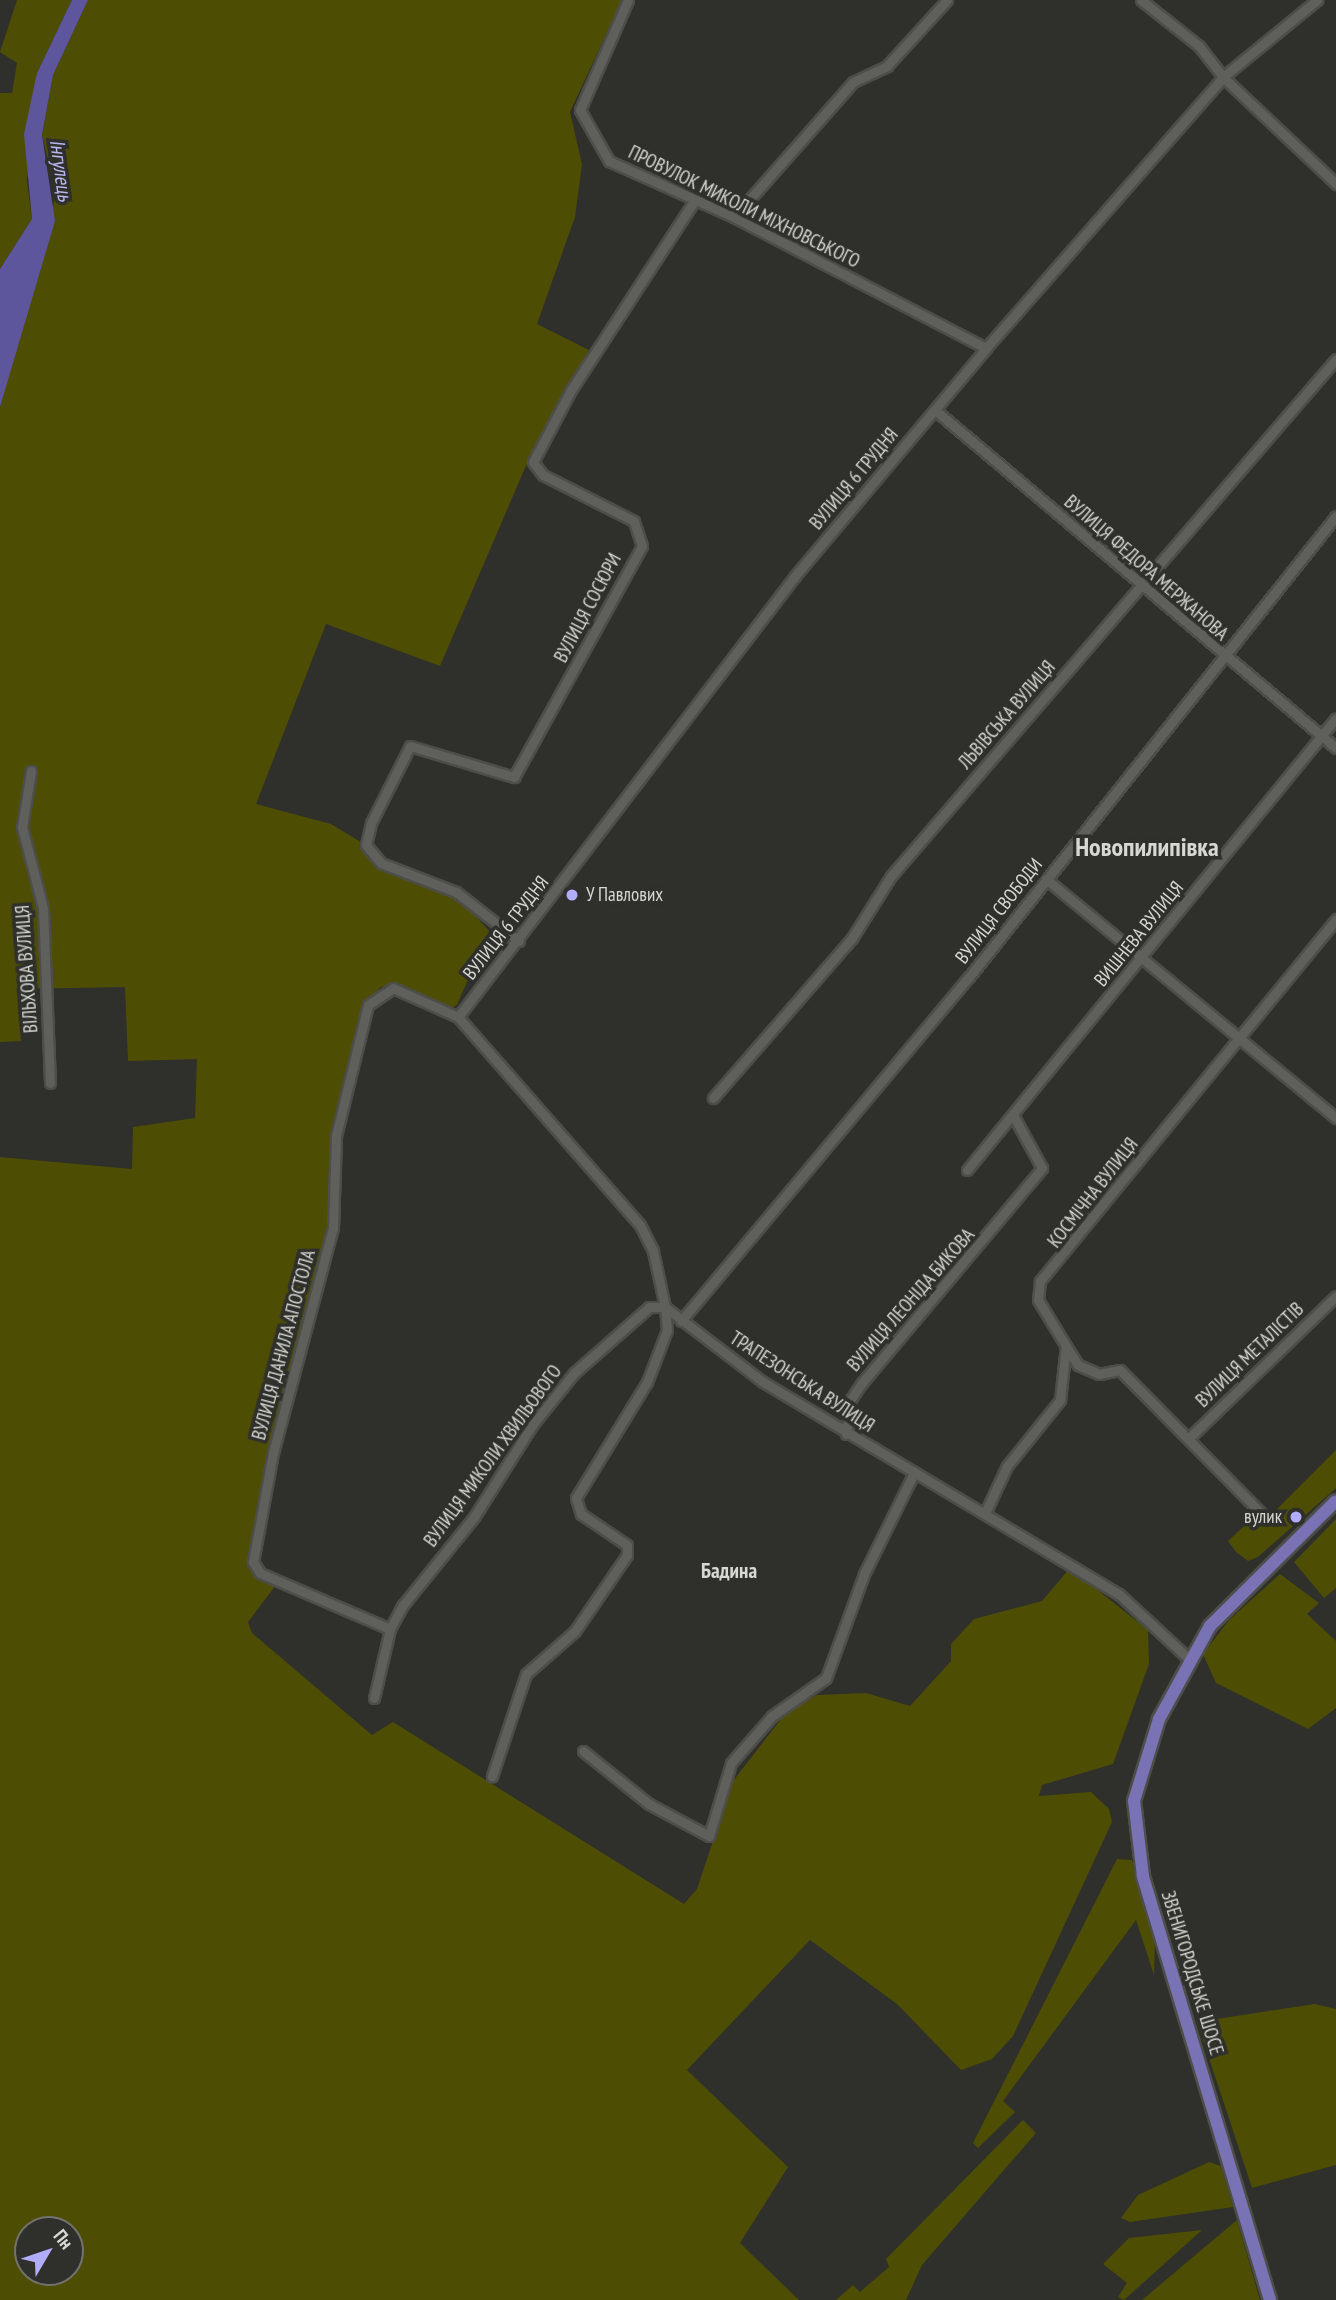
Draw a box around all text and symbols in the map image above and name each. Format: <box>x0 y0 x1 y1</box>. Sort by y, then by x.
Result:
water label: Інгулець <box>44 137 78 203</box>
street label: ПРОВУЛОК МИКОЛИ МІХНОВСЬКОГО <box>625 141 863 273</box>
street label: ВУЛИЦЯ 6 ГРУДНЯ <box>805 424 903 534</box>
street label: ВУЛИЦЯ ФЕДОРА МЕРЖАНОВА <box>1059 490 1233 646</box>
street label: ВУЛИЦЯ СОСЮРИ <box>550 549 626 667</box>
street label: ЛЬВІВСЬКА ВУЛИЦЯ <box>954 656 1060 774</box>
district label: Новопилипівка <box>1075 831 1219 863</box>
street label: ВУЛИЦЯ СВОБОДИ <box>951 854 1047 968</box>
street label: ВУЛИЦЯ 6 ГРУДНЯ <box>458 872 554 984</box>
street label: ВИШНЕВА ВУЛИЦЯ <box>1089 877 1189 991</box>
place label: У Павлових <box>586 884 664 906</box>
marker: У Павлових <box>564 887 580 903</box>
street label: ВІЛЬХОВА ВУЛИЦЯ <box>11 904 43 1034</box>
street label: КОСМІЧНА ВУЛИЦЯ <box>1043 1133 1143 1253</box>
street label: ВУЛИЦЯ ЛЕОНІДА БИКОВА <box>842 1224 980 1376</box>
street label: ВУЛИЦЯ ДАНИЛА АПОСТОЛА <box>247 1247 321 1443</box>
street label: ВУЛИЦЯ МЕТАЛІСТІВ <box>1191 1298 1309 1412</box>
street label: ТРАПЕЗОНСЬКА ВУЛИЦЯ <box>725 1327 879 1437</box>
street label: ВУЛИЦЯ МИКОЛИ ХВИЛЬОВОГО <box>419 1360 567 1552</box>
place label: вулик <box>1244 1506 1282 1528</box>
marker: вулик <box>1288 1509 1304 1525</box>
district label: Бадина <box>701 1558 757 1584</box>
street label: ЗВЕНИГОРОДСЬКЕ ШОСЕ <box>1156 1888 1228 2058</box>
north arrow <box>14 2216 84 2286</box>
text: Пн <box>49 2224 79 2254</box>

